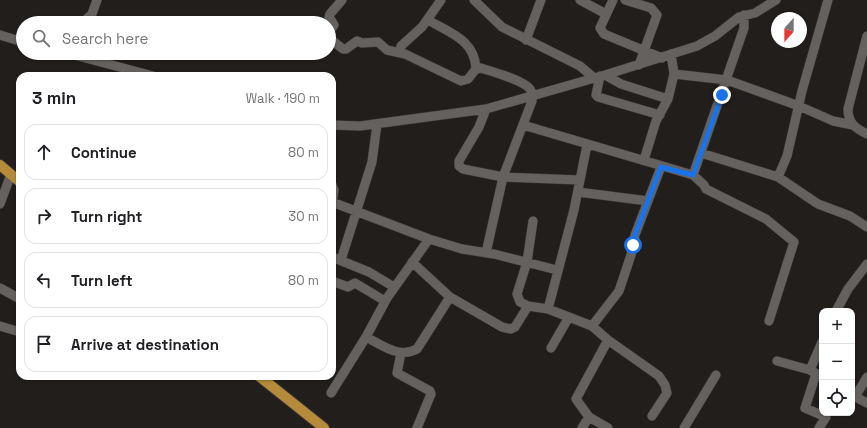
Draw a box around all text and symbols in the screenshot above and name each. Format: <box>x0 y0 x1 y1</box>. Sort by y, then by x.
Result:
north arrow <box>771 12 807 48</box>
search box <box>16 16 336 60</box>
icon: search <box>30 27 52 49</box>
text: Search here <box>62 29 148 48</box>
route end <box>713 86 731 104</box>
text: 3 min <box>32 87 76 109</box>
text: Walk · 190 m <box>246 90 320 107</box>
icon: ahead <box>33 141 55 163</box>
text: Continue <box>71 143 137 162</box>
text: 80 m <box>288 144 319 161</box>
icon: right <box>33 205 55 227</box>
text: Turn right <box>71 207 142 226</box>
text: 30 m <box>288 208 319 225</box>
route start <box>624 236 642 254</box>
icon: left <box>33 269 55 291</box>
text: Turn left <box>71 271 133 290</box>
text: 80 m <box>288 272 319 289</box>
map controls <box>819 308 855 416</box>
button: + <box>819 308 855 344</box>
icon: arrive <box>33 333 55 355</box>
text: Arrive at destination <box>71 335 219 354</box>
button: − <box>819 344 855 380</box>
button: locate <box>819 380 855 416</box>

